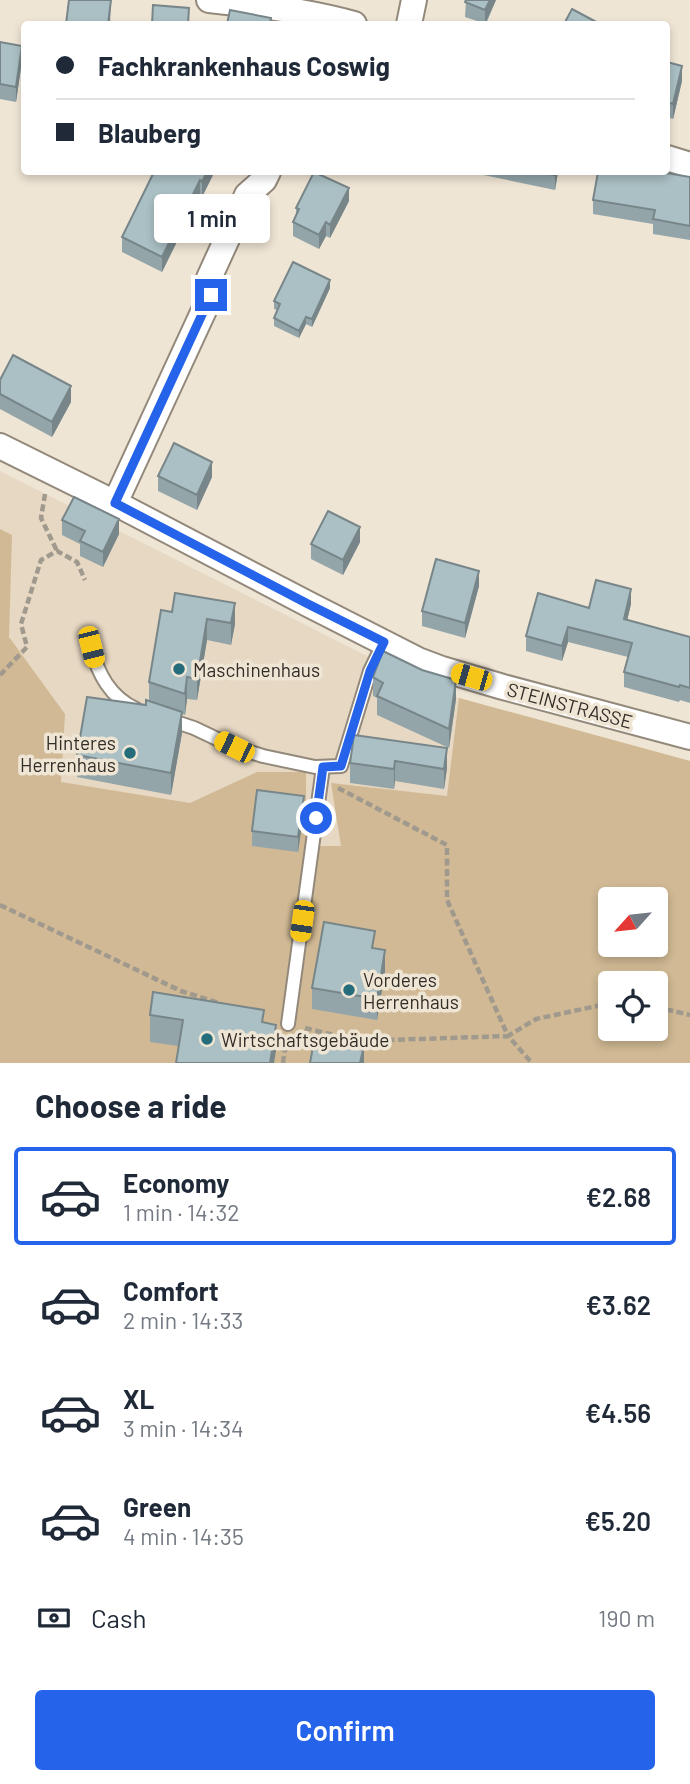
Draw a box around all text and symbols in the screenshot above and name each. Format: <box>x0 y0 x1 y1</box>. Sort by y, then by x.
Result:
text: Fachkrankenhaus Coswig <box>98 50 390 81</box>
text: Blauberg <box>98 117 201 148</box>
callout: 1 min <box>153 194 269 243</box>
text: 1 min <box>187 204 237 232</box>
route end <box>195 279 227 311</box>
car <box>76 624 107 670</box>
place label: Maschinenhaus <box>193 658 320 681</box>
marker: Maschinenhaus <box>171 661 187 677</box>
car <box>448 661 495 693</box>
street label: STEINSTRASSE <box>505 677 635 733</box>
car <box>211 728 258 766</box>
place label: Hinteres Herrenhaus <box>20 731 116 776</box>
marker: Hinteres Herrenhaus <box>122 745 138 761</box>
route start <box>300 802 332 834</box>
north arrow <box>598 887 668 957</box>
map controls <box>598 887 668 1041</box>
car <box>289 899 316 943</box>
place label: Vorderes Herrenhaus <box>363 968 459 1013</box>
button: locate <box>598 971 668 1041</box>
marker: Vorderes Herrenhaus <box>341 982 357 998</box>
place label: Wirtschaftsgebäude <box>221 1028 389 1051</box>
marker: Wirtschaftsgebäude <box>199 1031 215 1047</box>
text: Choose a ride <box>35 1086 227 1124</box>
icon: car <box>39 1165 102 1228</box>
text: Economy <box>123 1167 229 1198</box>
text: €2.68 <box>585 1181 651 1212</box>
text: 1 min · 14:32 <box>123 1198 240 1226</box>
icon: car <box>39 1273 102 1336</box>
text: Comfort <box>123 1275 219 1306</box>
text: €3.62 <box>586 1289 651 1320</box>
text: 2 min · 14:33 <box>123 1306 243 1334</box>
icon: car <box>39 1381 102 1444</box>
text: XL <box>123 1383 154 1414</box>
text: €4.56 <box>585 1397 651 1428</box>
text: 3 min · 14:34 <box>123 1414 244 1442</box>
icon: car <box>39 1489 102 1552</box>
text: Green <box>123 1491 191 1522</box>
text: €5.20 <box>585 1505 651 1536</box>
text: 4 min · 14:35 <box>123 1522 244 1550</box>
icon: cash <box>35 1599 73 1637</box>
text: Cash <box>91 1602 146 1633</box>
text: 190 m <box>598 1604 655 1632</box>
button: Confirm <box>35 1690 655 1770</box>

